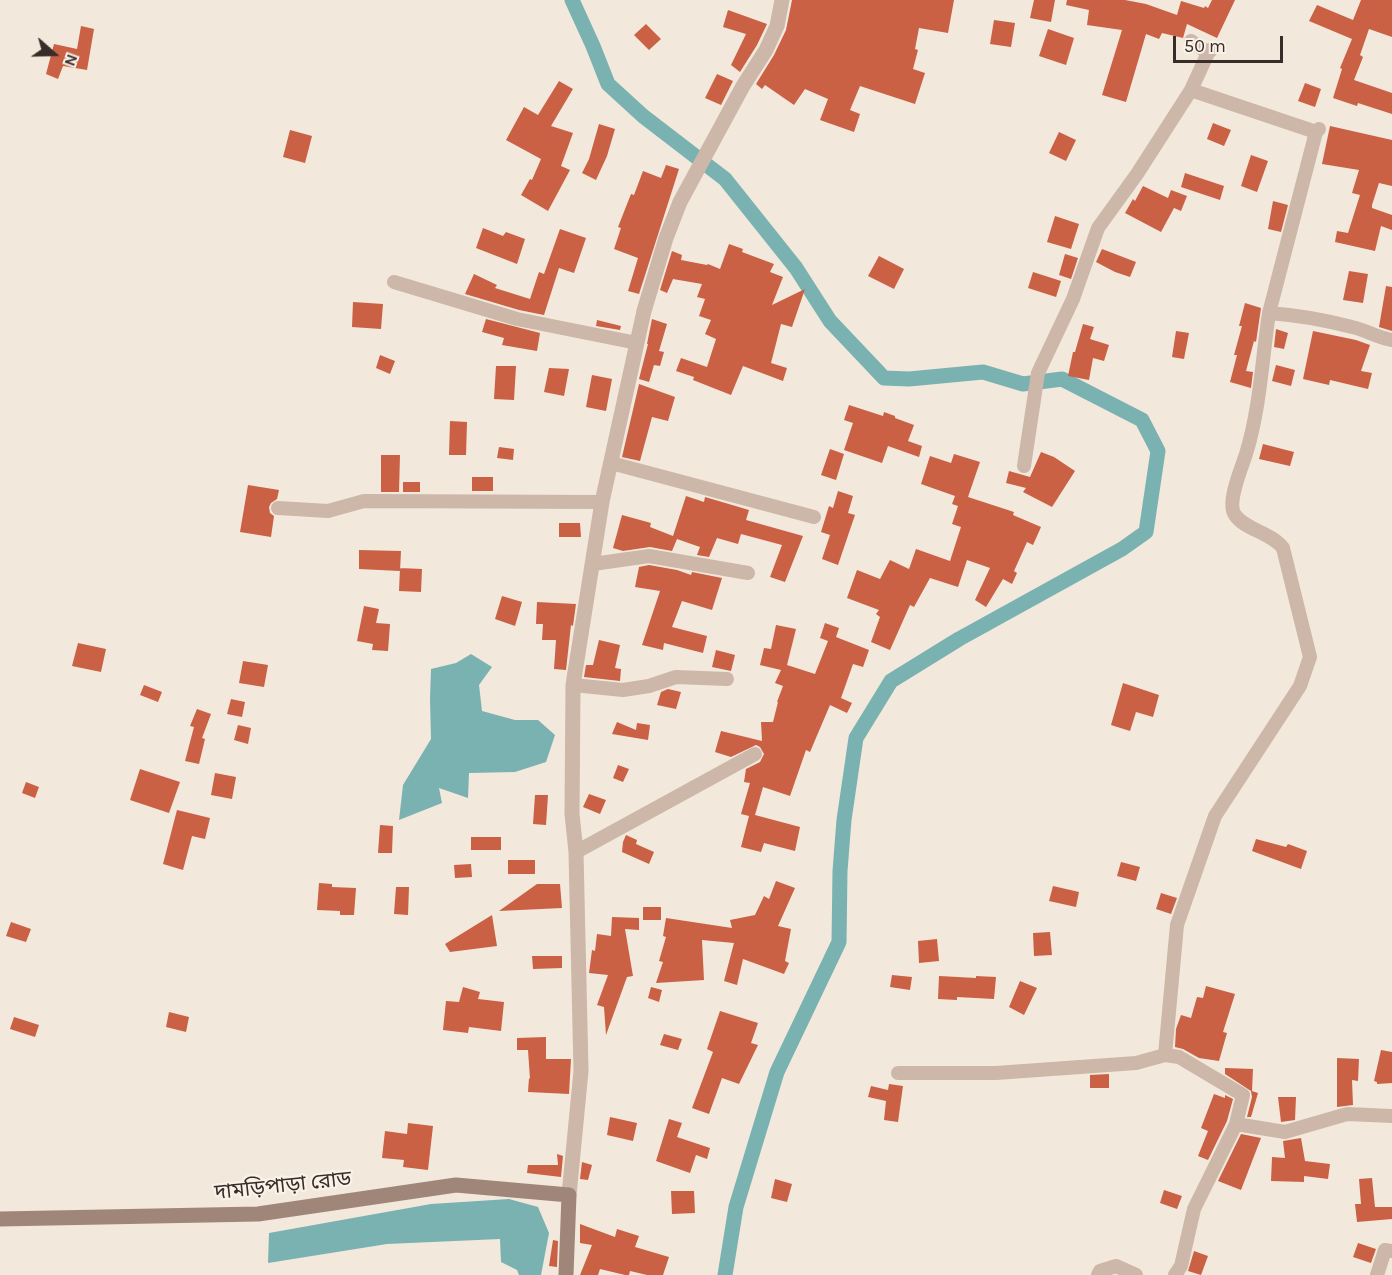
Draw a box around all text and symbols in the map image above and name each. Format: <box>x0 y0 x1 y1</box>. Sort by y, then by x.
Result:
north arrow <box>24 24 84 84</box>
scale bar <box>1176 24 1286 62</box>
text: 50 m <box>1184 35 1226 57</box>
text: N <box>60 52 82 69</box>
street label: দামড়িপাড়া রোড <box>213 1166 353 1206</box>

